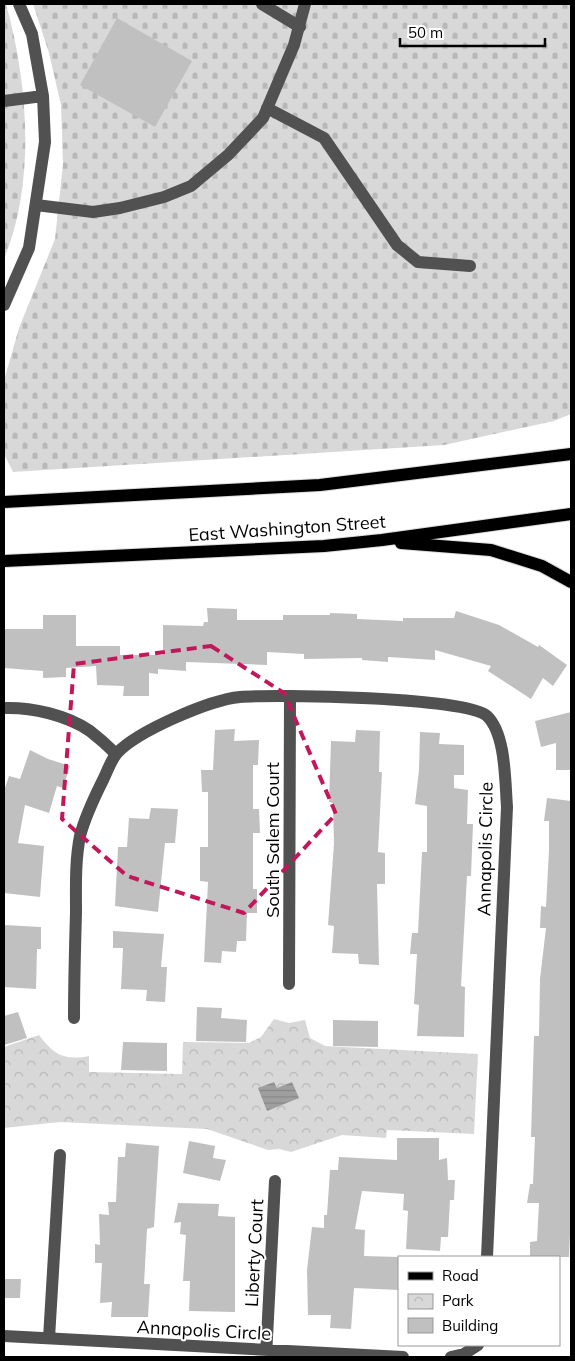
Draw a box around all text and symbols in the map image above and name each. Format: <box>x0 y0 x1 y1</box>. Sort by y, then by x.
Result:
scale bar <box>400 15 545 47</box>
text: 50 m <box>408 23 443 42</box>
street label: East Washington Street <box>188 510 386 546</box>
street label: South Salem Court <box>261 762 284 918</box>
street label: Annapolis Circle <box>472 782 498 916</box>
street label: Liberty Court <box>240 1198 268 1308</box>
legend <box>398 1256 560 1346</box>
text: Road <box>442 1266 479 1285</box>
text: Park <box>442 1291 474 1310</box>
street label: Annapolis Circle <box>136 1315 272 1345</box>
text: Building <box>442 1316 498 1335</box>

